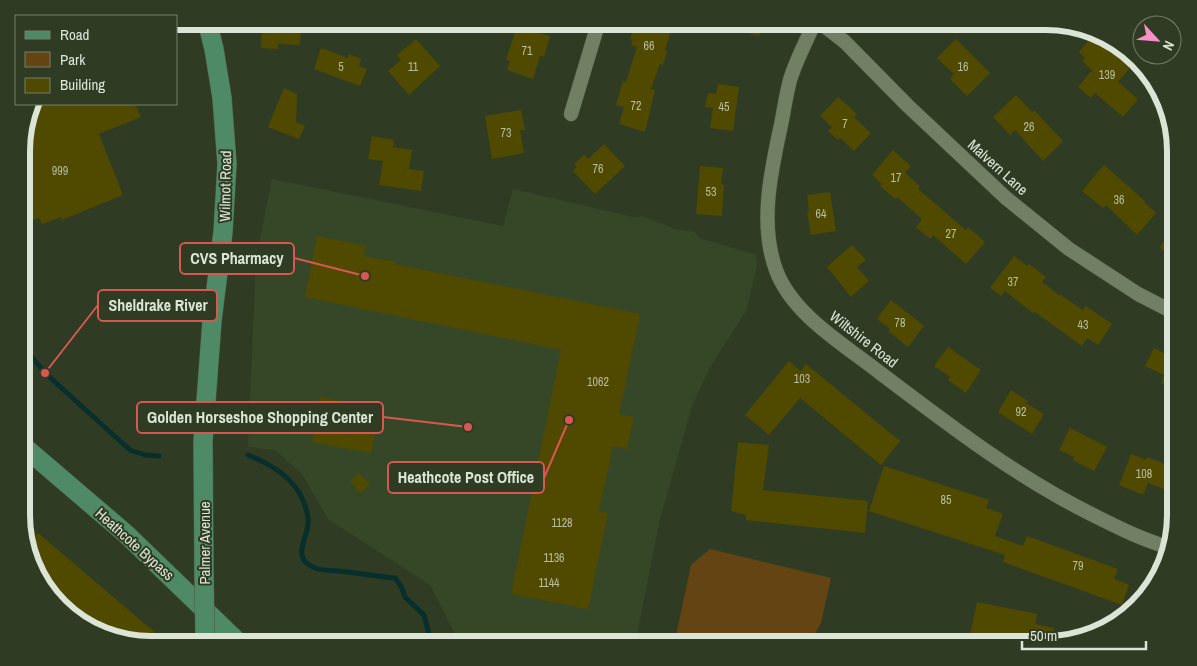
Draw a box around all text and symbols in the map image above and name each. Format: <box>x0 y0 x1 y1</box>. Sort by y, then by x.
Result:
legend <box>15 15 178 105</box>
north arrow <box>1132 15 1182 65</box>
text: Road <box>60 24 89 45</box>
house number: 66 <box>644 38 654 54</box>
text: N <box>1159 38 1179 53</box>
house number: 71 <box>522 43 533 59</box>
text: Park <box>60 49 86 70</box>
house number: 5 <box>338 59 344 75</box>
house number: 11 <box>408 59 419 75</box>
house number: 16 <box>958 59 968 75</box>
house number: 139 <box>1099 67 1115 83</box>
text: Building <box>60 74 105 95</box>
house number: 72 <box>631 98 641 114</box>
house number: 45 <box>719 99 730 115</box>
house number: 7 <box>842 116 848 132</box>
house number: 26 <box>1024 119 1034 135</box>
house number: 73 <box>501 125 511 141</box>
street label: Malvern Lane <box>963 134 1033 200</box>
street label: Wilmot Road <box>214 150 236 222</box>
house number: 76 <box>593 161 603 177</box>
house number: 999 <box>52 163 68 179</box>
house number: 17 <box>891 170 902 186</box>
house number: 53 <box>706 184 716 200</box>
house number: 36 <box>1114 192 1124 208</box>
house number: 64 <box>816 206 827 222</box>
house number: 27 <box>946 226 957 242</box>
callout: CVS Pharmacy <box>180 243 294 274</box>
text: CVS Pharmacy <box>190 247 284 269</box>
house number: 37 <box>1008 274 1019 290</box>
callout: Sheldrake River <box>98 290 217 321</box>
text: Sheldrake River <box>108 294 208 316</box>
street label: Wiltshire Road <box>825 306 903 372</box>
house number: 78 <box>895 315 905 331</box>
house number: 43 <box>1078 317 1088 333</box>
house number: 103 <box>794 371 810 387</box>
house number: 1062 <box>587 374 609 390</box>
callout: Golden Horseshoe Shopping Center <box>137 402 383 433</box>
house number: 92 <box>1016 404 1026 420</box>
text: Golden Horseshoe Shopping Center <box>147 406 374 428</box>
callout: Heathcote Post Office <box>388 462 544 493</box>
text: Heathcote Post Office <box>398 466 534 488</box>
house number: 108 <box>1136 466 1152 482</box>
house number: 85 <box>941 492 952 508</box>
street label: Palmer Avenue <box>194 501 215 585</box>
street label: Heathcote Bypass <box>91 503 179 585</box>
house number: 1128 <box>551 515 573 531</box>
house number: 1136 <box>543 550 565 566</box>
house number: 79 <box>1073 558 1083 574</box>
house number: 1144 <box>538 575 560 591</box>
scale bar <box>1022 618 1146 650</box>
text: 50 m <box>1030 625 1057 646</box>

